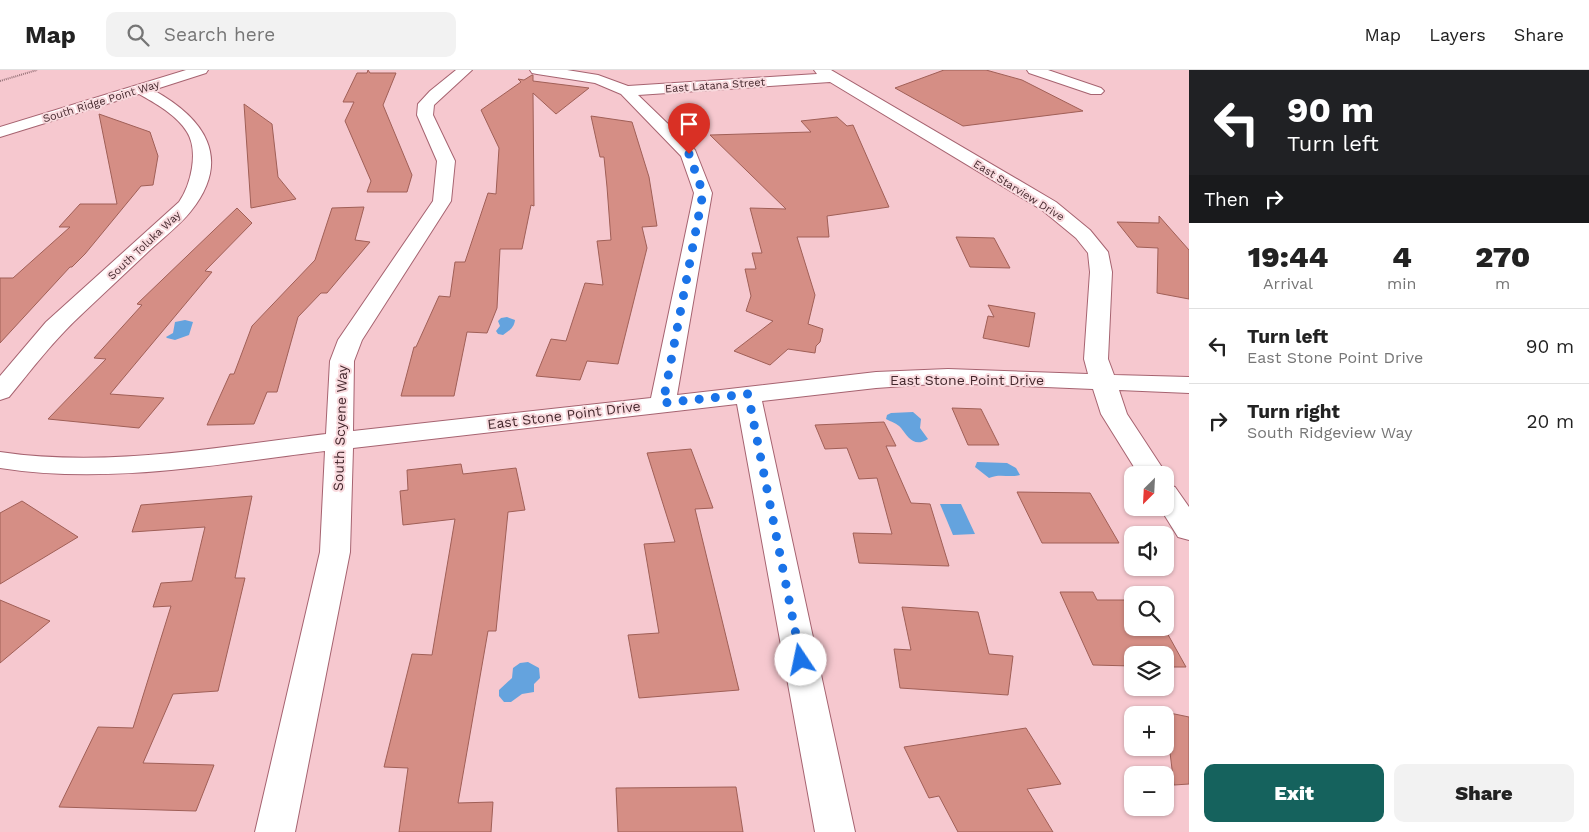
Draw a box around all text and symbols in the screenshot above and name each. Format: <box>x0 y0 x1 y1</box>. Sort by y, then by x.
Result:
search box <box>106 12 456 57</box>
text: Map <box>25 21 76 49</box>
icon: search <box>124 21 152 49</box>
text: Search here <box>164 23 275 46</box>
text: Map <box>1364 24 1401 45</box>
text: Layers <box>1429 24 1486 45</box>
text: Share <box>1514 24 1564 45</box>
street label: East Latana Street <box>664 75 766 95</box>
street label: South Ridge Point Way <box>41 77 161 125</box>
text: 90 m <box>1287 89 1374 131</box>
icon: left <box>1204 90 1269 155</box>
pin <box>668 103 710 154</box>
icon: arrive <box>675 110 703 138</box>
text: Turn left <box>1287 131 1379 156</box>
street label: East Starview Drive <box>971 157 1067 224</box>
icon: right <box>1260 185 1288 213</box>
text: Then <box>1204 188 1250 211</box>
street label: South Toluka Way <box>105 208 184 282</box>
text: 19:44 <box>1248 239 1328 274</box>
text: 4 <box>1392 239 1412 274</box>
text: 270 <box>1475 239 1530 274</box>
text: Arrival <box>1263 274 1313 293</box>
text: min <box>1387 274 1416 293</box>
text: m <box>1495 274 1510 293</box>
text: Turn left <box>1247 325 1328 348</box>
icon: left <box>1204 332 1232 360</box>
text: 90 m <box>1526 335 1574 358</box>
text: East Stone Point Drive <box>1247 348 1423 367</box>
street label: South Scyene Way <box>330 364 350 491</box>
street label: East Stone Point Drive <box>890 372 1044 388</box>
street label: East Stone Point Drive <box>486 398 642 432</box>
text: Turn right <box>1247 400 1340 423</box>
icon: right <box>1204 407 1232 435</box>
text: 20 m <box>1527 410 1574 433</box>
text: South Ridgeview Way <box>1247 423 1412 442</box>
north arrow <box>1124 466 1174 516</box>
map controls <box>1124 466 1174 816</box>
button: sound <box>1124 526 1174 576</box>
button: search <box>1124 586 1174 636</box>
position arrow <box>774 633 826 685</box>
button: layers <box>1124 646 1174 696</box>
button: + <box>1124 706 1174 756</box>
button: Exit <box>1204 764 1384 822</box>
button: Share <box>1394 764 1574 822</box>
button: − <box>1124 766 1174 816</box>

